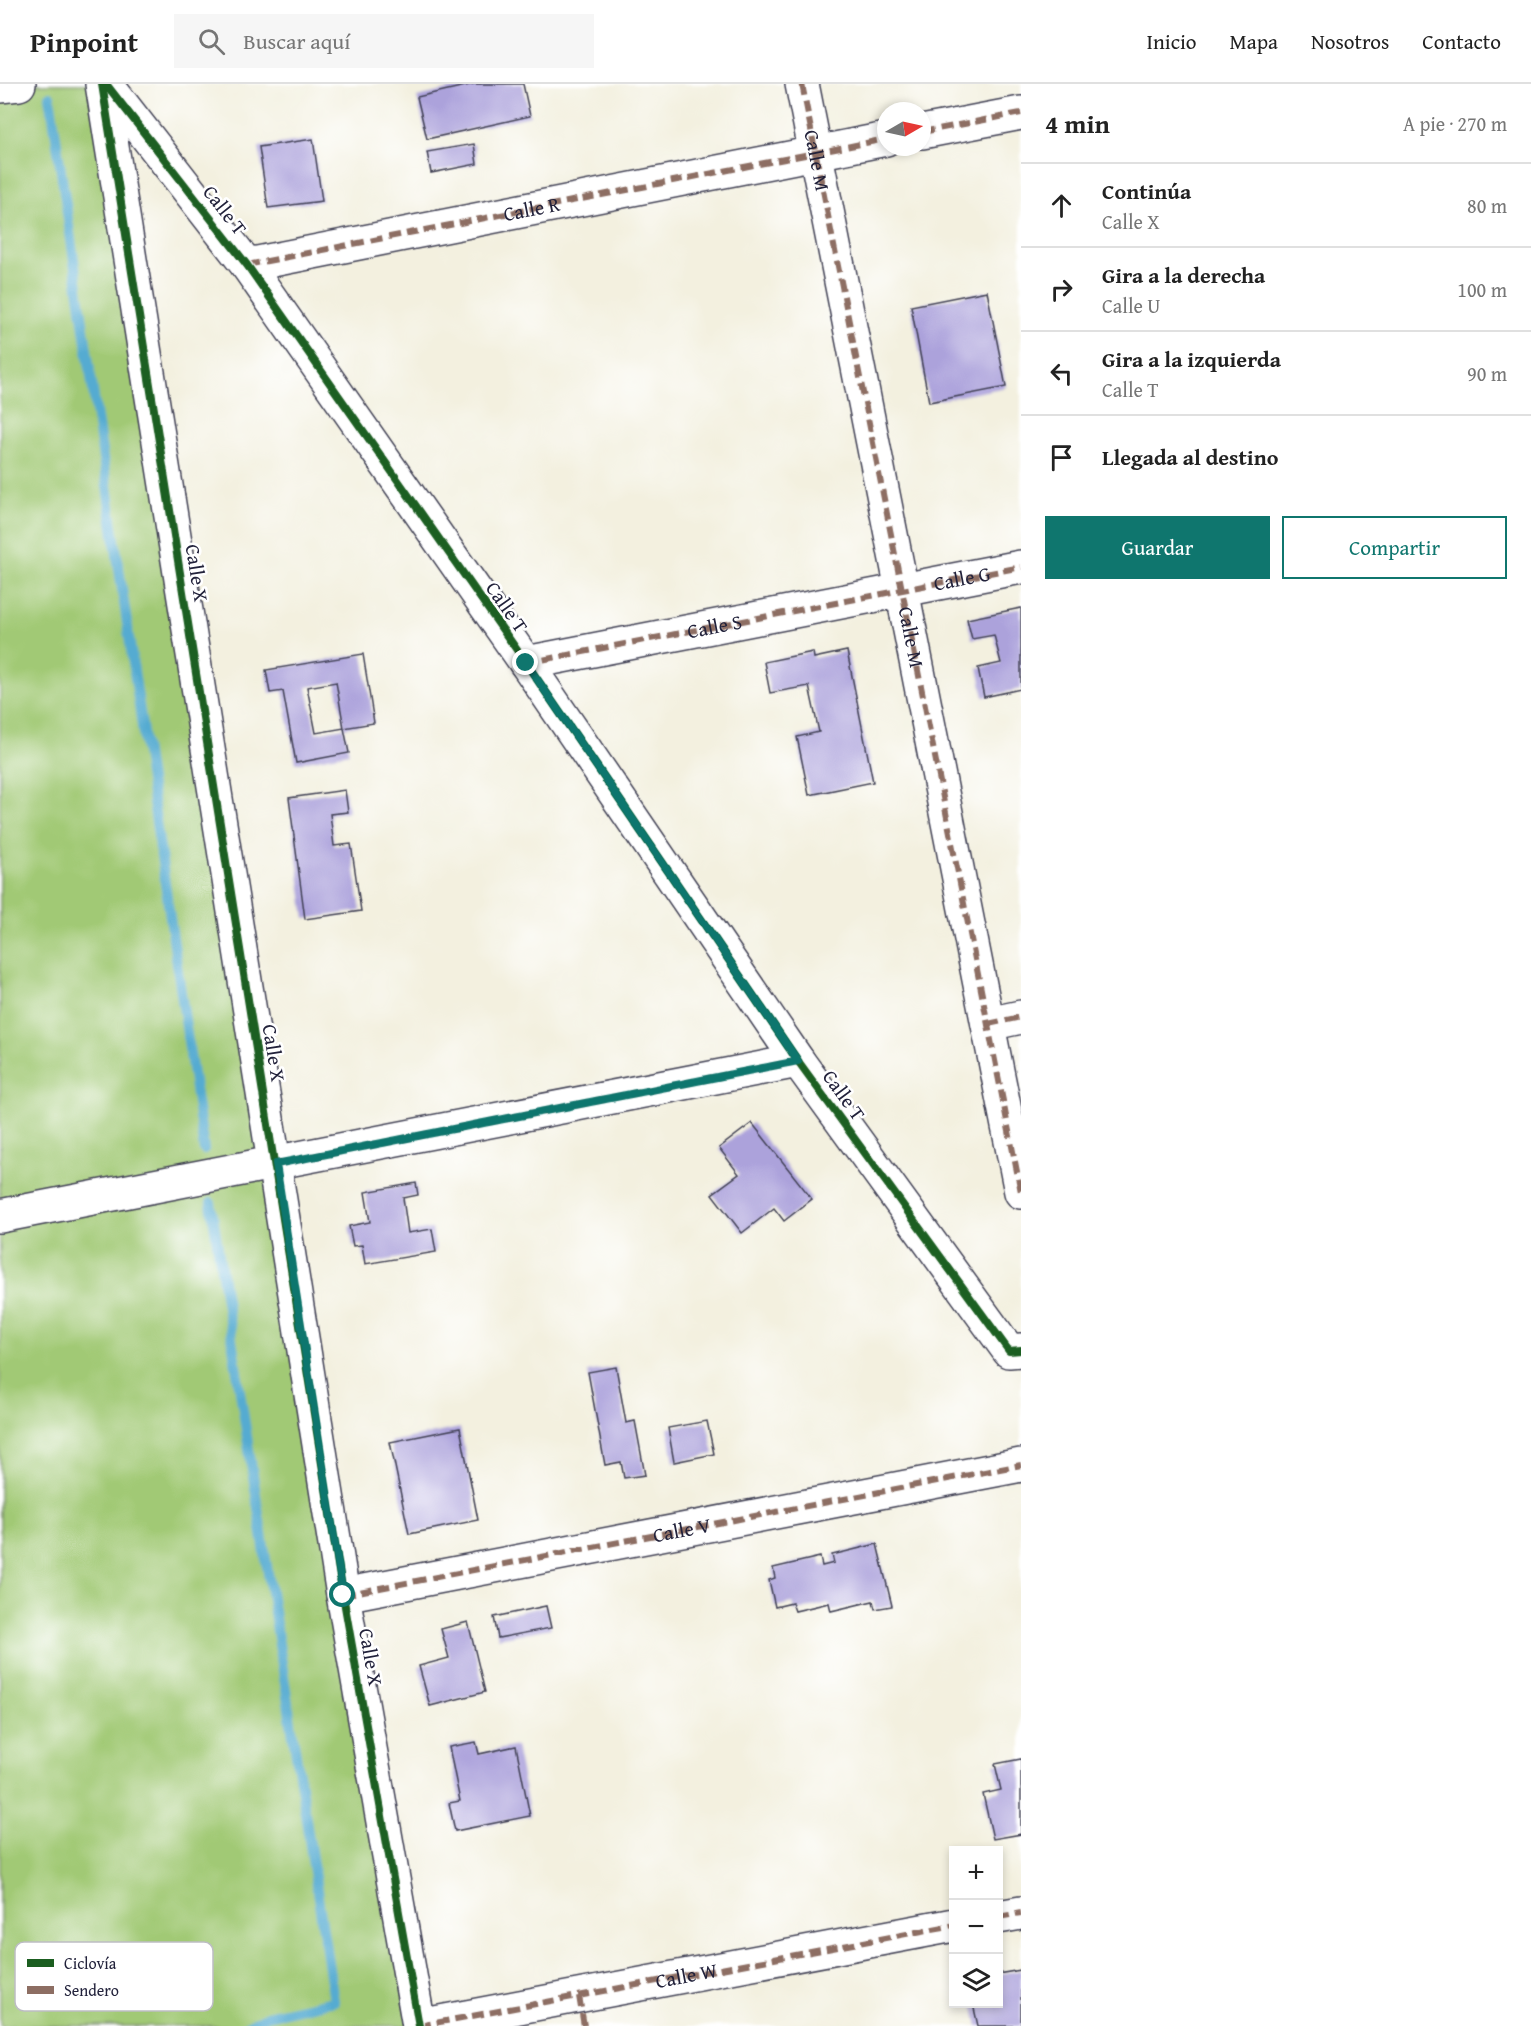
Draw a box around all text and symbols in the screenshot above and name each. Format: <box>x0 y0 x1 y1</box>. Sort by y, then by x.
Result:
search box <box>174 14 594 68</box>
text: Pinpoint <box>30 21 138 62</box>
icon: search <box>195 25 228 58</box>
text: Buscar aquí <box>243 25 350 57</box>
text: Inicio <box>1147 26 1197 57</box>
text: Mapa <box>1230 26 1278 57</box>
text: Nosotros <box>1311 26 1389 57</box>
text: Contacto <box>1422 26 1501 57</box>
north arrow <box>877 102 931 156</box>
text: 4 min <box>1045 104 1110 143</box>
text: A pie · 270 m <box>1403 109 1507 138</box>
street label: Calle M <box>797 127 838 194</box>
text: Continúa <box>1102 175 1191 207</box>
street label: Calle T <box>197 178 254 241</box>
street label: Calle R <box>501 189 563 228</box>
icon: ahead <box>1045 189 1078 222</box>
text: 80 m <box>1467 191 1507 220</box>
text: Calle X <box>1102 207 1160 236</box>
text: Gira a la derecha <box>1102 259 1265 291</box>
icon: right <box>1045 273 1078 306</box>
text: 100 m <box>1457 275 1507 304</box>
text: Calle U <box>1102 291 1161 320</box>
text: Gira a la izquierda <box>1102 343 1281 375</box>
icon: left <box>1045 357 1078 390</box>
text: 90 m <box>1467 359 1507 388</box>
text: Calle T <box>1102 375 1159 404</box>
icon: arrive <box>1045 441 1078 474</box>
text: Llegada al destino <box>1102 441 1278 473</box>
button: Guardar <box>1045 516 1270 579</box>
button: Compartir <box>1282 516 1507 579</box>
street label: Calle X <box>179 542 216 604</box>
street label: Calle G <box>931 558 993 598</box>
street label: Calle T <box>479 575 536 638</box>
street label: Calle M <box>892 604 932 670</box>
street label: Calle S <box>685 606 744 645</box>
route end <box>512 649 538 675</box>
street label: Calle X <box>256 1022 293 1084</box>
street label: Calle T <box>816 1063 873 1126</box>
street label: Calle V <box>650 1510 713 1549</box>
route start <box>329 1581 355 1607</box>
street label: Calle X <box>352 1626 391 1688</box>
map controls <box>949 1846 1003 2008</box>
button: + <box>949 1846 1003 1900</box>
button: − <box>949 1900 1003 1954</box>
legend <box>15 1942 213 2011</box>
text: Ciclovía <box>64 1951 117 1975</box>
button: layers <box>949 1954 1003 2008</box>
street label: Calle W <box>653 1955 720 1995</box>
text: Sendero <box>64 1978 119 2002</box>

